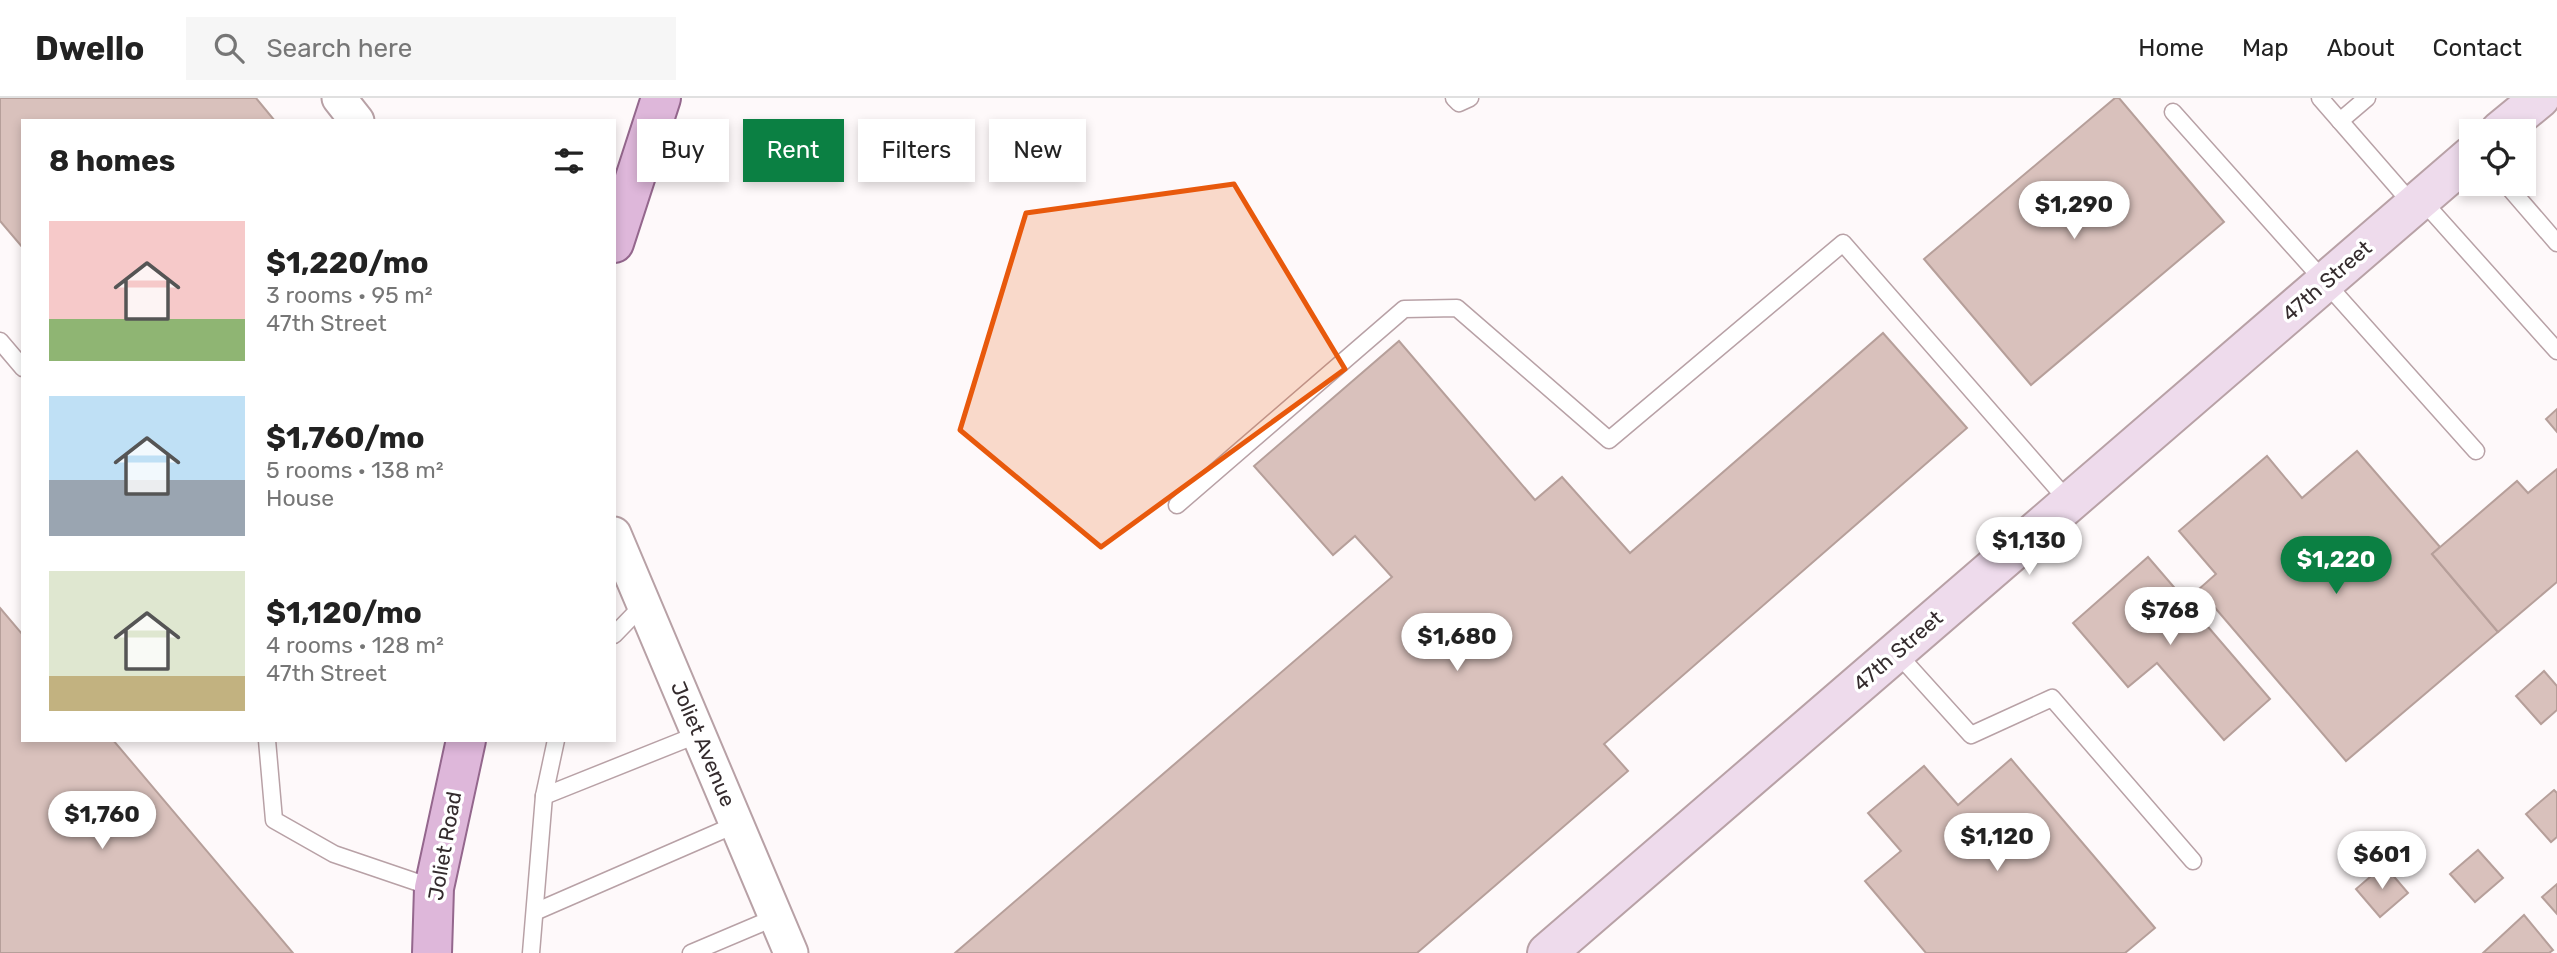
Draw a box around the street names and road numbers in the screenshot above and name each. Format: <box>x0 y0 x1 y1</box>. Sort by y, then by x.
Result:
street label: 47th Street <box>2277 235 2376 326</box>
street label: 47th Street <box>1848 605 1947 696</box>
street label: Joliet Avenue <box>666 677 741 810</box>
street label: Joliet Road <box>423 789 466 902</box>

